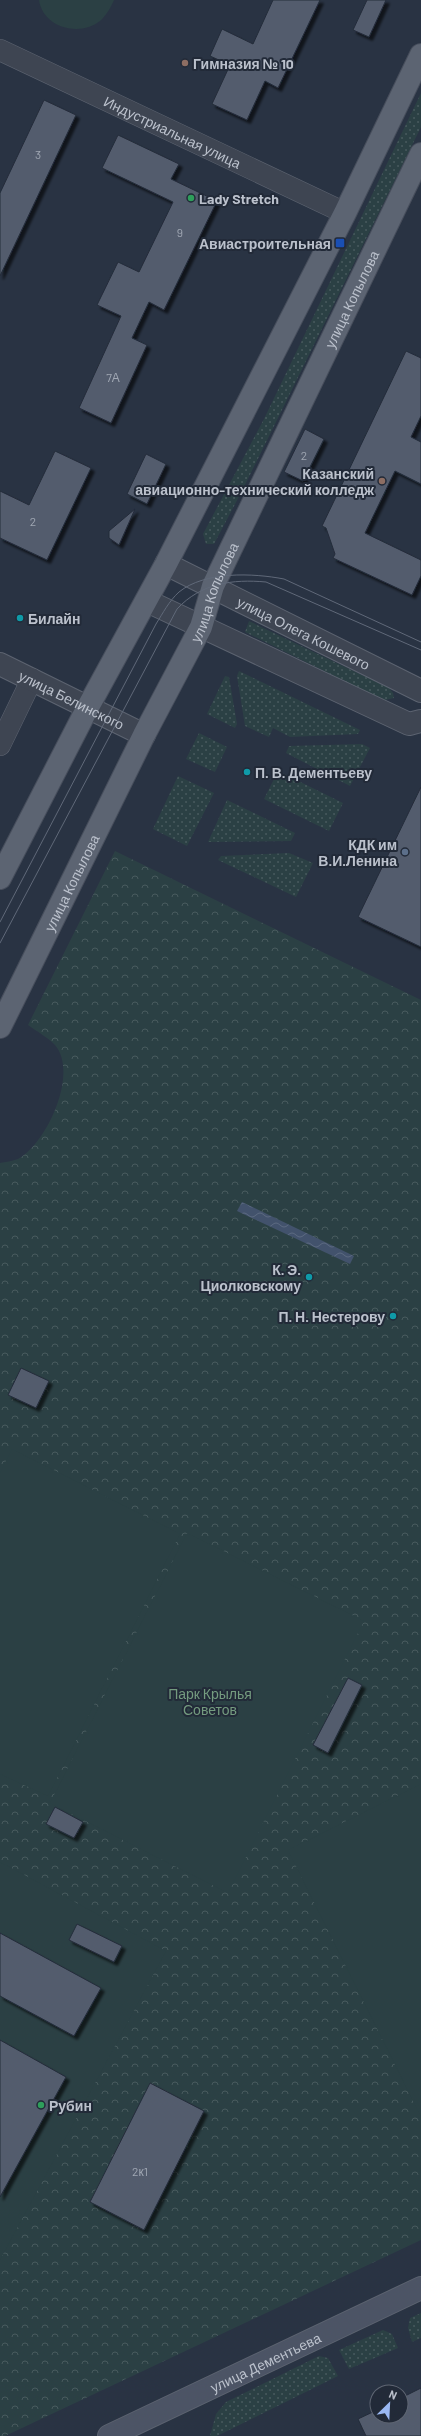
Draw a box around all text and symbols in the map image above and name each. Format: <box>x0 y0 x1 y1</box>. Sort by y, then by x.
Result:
place label: Гимназия № 10 <box>193 55 294 72</box>
marker: Гимназия № 10 <box>180 58 190 68</box>
street label: Индустриальная улица <box>101 92 244 171</box>
house number: 3 <box>35 147 41 161</box>
place label: Lady Stretch <box>199 190 279 207</box>
marker: Lady Stretch <box>186 193 196 203</box>
house number: 9 <box>177 225 183 239</box>
place label: Авиастроительная <box>199 235 331 252</box>
marker: Авиастроительная <box>334 237 346 249</box>
street label: улица Копылова <box>321 247 382 350</box>
house number: 7А <box>106 370 120 384</box>
house number: 2 <box>301 448 307 462</box>
place label: Казанский авиационно-технический колледж <box>135 465 375 498</box>
marker: Казанский авиационно-технический колледж <box>377 476 387 486</box>
house number: 2 <box>30 514 36 528</box>
street label: улица Копылова <box>186 539 241 645</box>
street label: улица Олега Кошевого <box>235 592 373 673</box>
place label: Билайн <box>28 610 80 627</box>
marker: Билайн <box>15 613 25 623</box>
street label: улица Белинского <box>16 666 127 733</box>
place label: П. В. Дементьеву <box>255 764 372 781</box>
marker: П. В. Дементьеву <box>242 767 252 777</box>
street label: улица Копылова <box>40 831 102 934</box>
place label: КДК им В.И.Ленина <box>318 836 397 869</box>
marker: КДК им В.И.Ленина <box>400 847 410 857</box>
place label: К. Э. Циолковскому <box>201 1261 301 1294</box>
marker: К. Э. Циолковскому <box>304 1272 314 1282</box>
place label: П. Н. Нестерову <box>278 1308 385 1325</box>
marker: П. Н. Нестерову <box>388 1311 398 1321</box>
park label: Парк Крылья Советов <box>168 1685 252 1718</box>
place label: Рубин <box>49 2097 92 2114</box>
marker: Рубин <box>36 2100 46 2110</box>
house number: 2к1 <box>132 2164 148 2178</box>
street label: улица Дементьева <box>207 2328 324 2395</box>
north arrow <box>369 2384 409 2424</box>
text: N <box>387 2387 399 2402</box>

